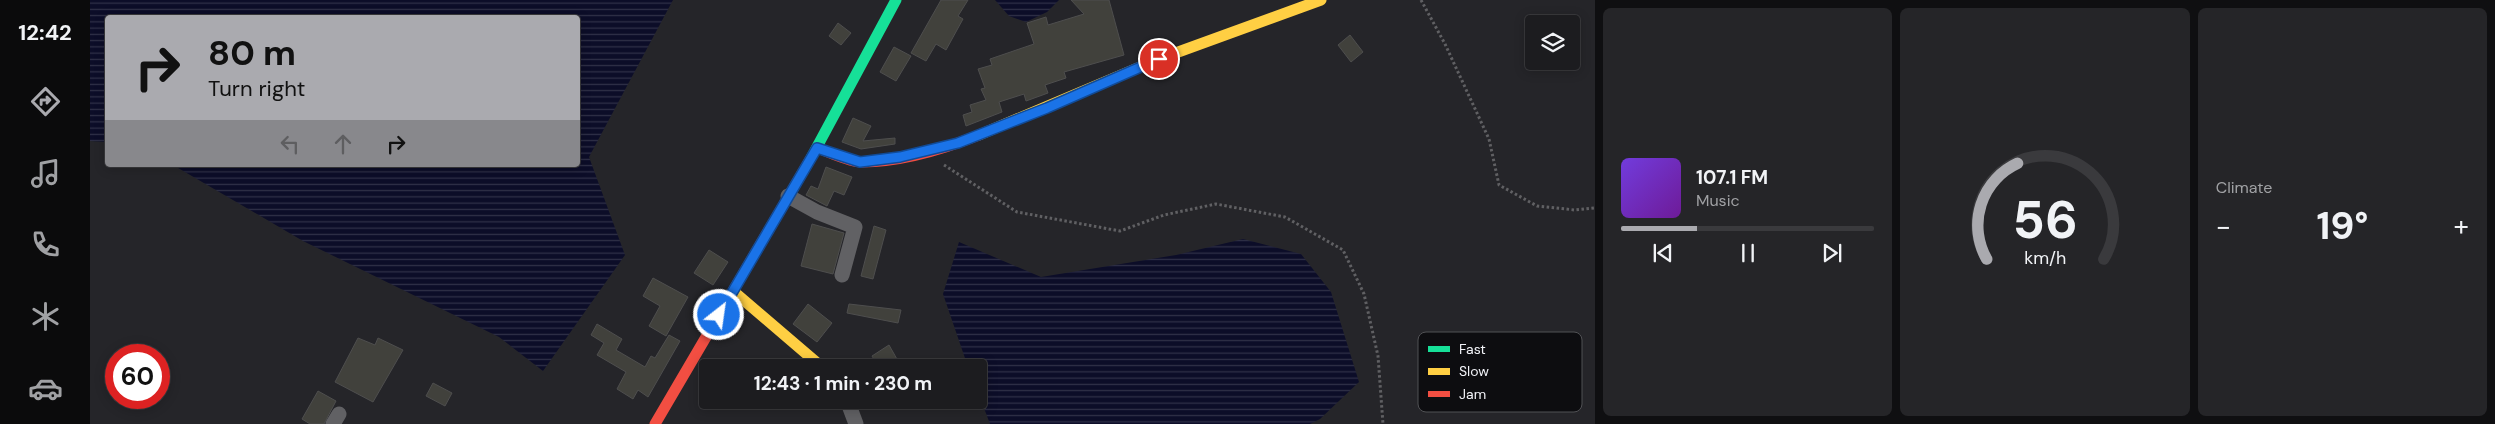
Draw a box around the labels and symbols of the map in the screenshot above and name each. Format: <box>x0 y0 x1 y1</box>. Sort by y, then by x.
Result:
pin <box>1138 38 1180 80</box>
position arrow <box>692 288 744 340</box>
legend <box>1418 332 1582 412</box>
text: Fast <box>1459 340 1486 358</box>
speed limit sign: 60 <box>105 344 170 409</box>
text: Slow <box>1459 362 1489 380</box>
text: Jam <box>1459 385 1486 403</box>

